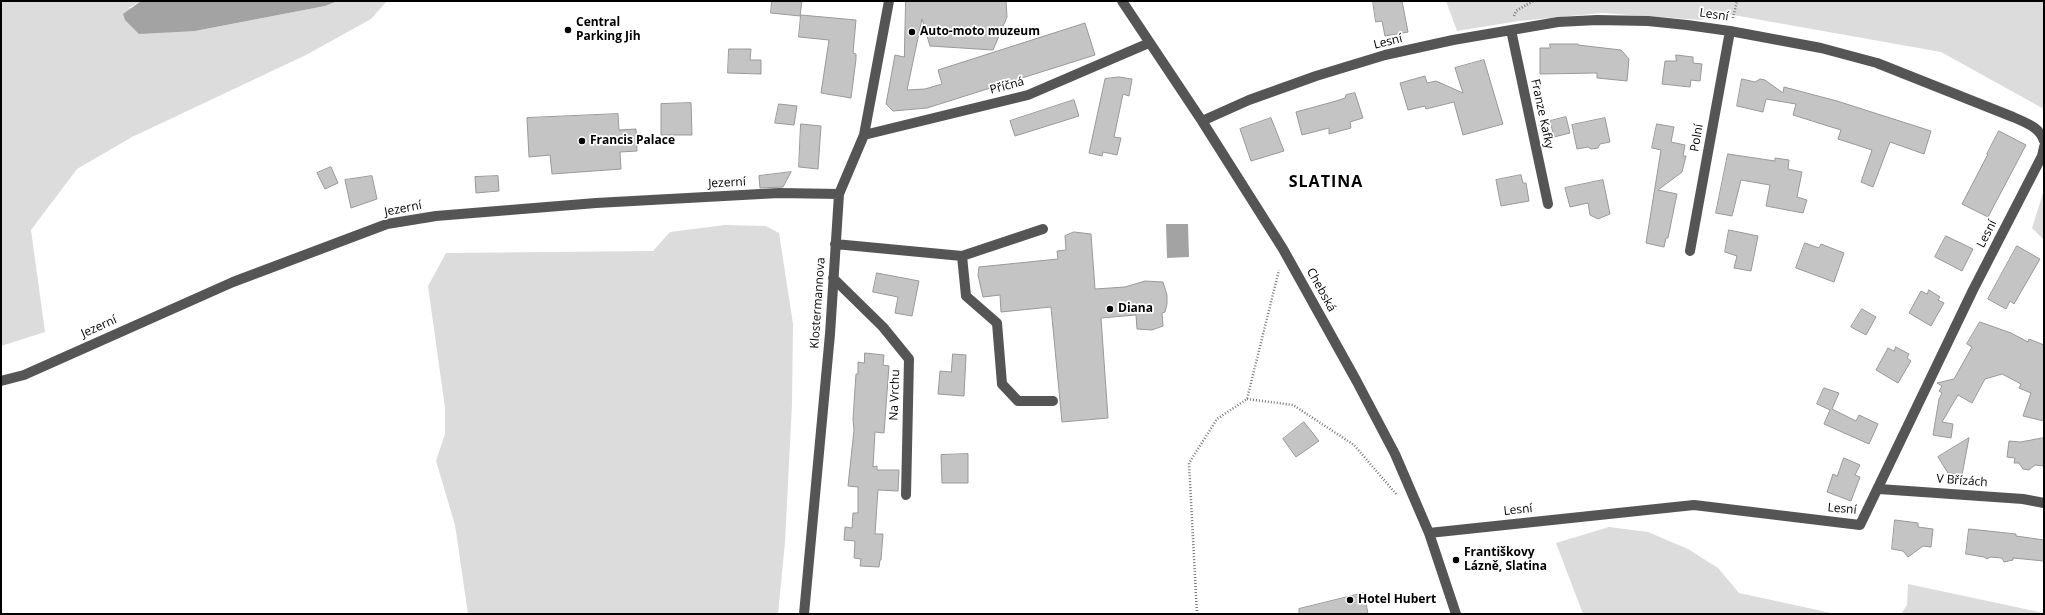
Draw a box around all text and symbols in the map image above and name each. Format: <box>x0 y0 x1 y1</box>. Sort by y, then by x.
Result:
street label: Lesní <box>1699 6 1729 24</box>
place label: Central Parking Jih <box>576 16 641 44</box>
marker: Central Parking Jih <box>563 25 573 35</box>
place label: Auto-moto muzeum <box>920 25 1040 39</box>
marker: Auto-moto muzeum <box>907 27 917 37</box>
street label: Lesní <box>1372 31 1404 53</box>
street label: Příčná <box>988 75 1026 97</box>
street label: Franze Kafky <box>1528 78 1556 150</box>
street label: Polní <box>1687 123 1707 153</box>
place label: Francis Palace <box>590 134 675 148</box>
marker: Francis Palace <box>577 136 587 146</box>
district label: SLATINA <box>1289 172 1363 192</box>
street label: Jezerní <box>708 175 746 191</box>
street label: Jezerní <box>383 198 423 220</box>
street label: Lesní <box>1974 218 2000 250</box>
street label: Klostermannova <box>808 257 828 349</box>
street label: Chebská <box>1303 266 1339 314</box>
place label: Diana <box>1118 302 1153 316</box>
marker: Diana <box>1105 304 1115 314</box>
street label: Jezerní <box>79 313 119 341</box>
street label: Na Vrchu <box>887 369 903 421</box>
street label: V Břízách <box>1936 472 1988 490</box>
street label: Lesní <box>1503 501 1533 519</box>
street label: Lesní <box>1827 501 1857 517</box>
place label: Františkovy Lázně, Slatina <box>1464 546 1547 574</box>
marker: Františkovy Lázně, Slatina <box>1451 555 1461 565</box>
place label: Hotel Hubert <box>1358 593 1436 607</box>
marker: Hotel Hubert <box>1345 595 1355 605</box>

